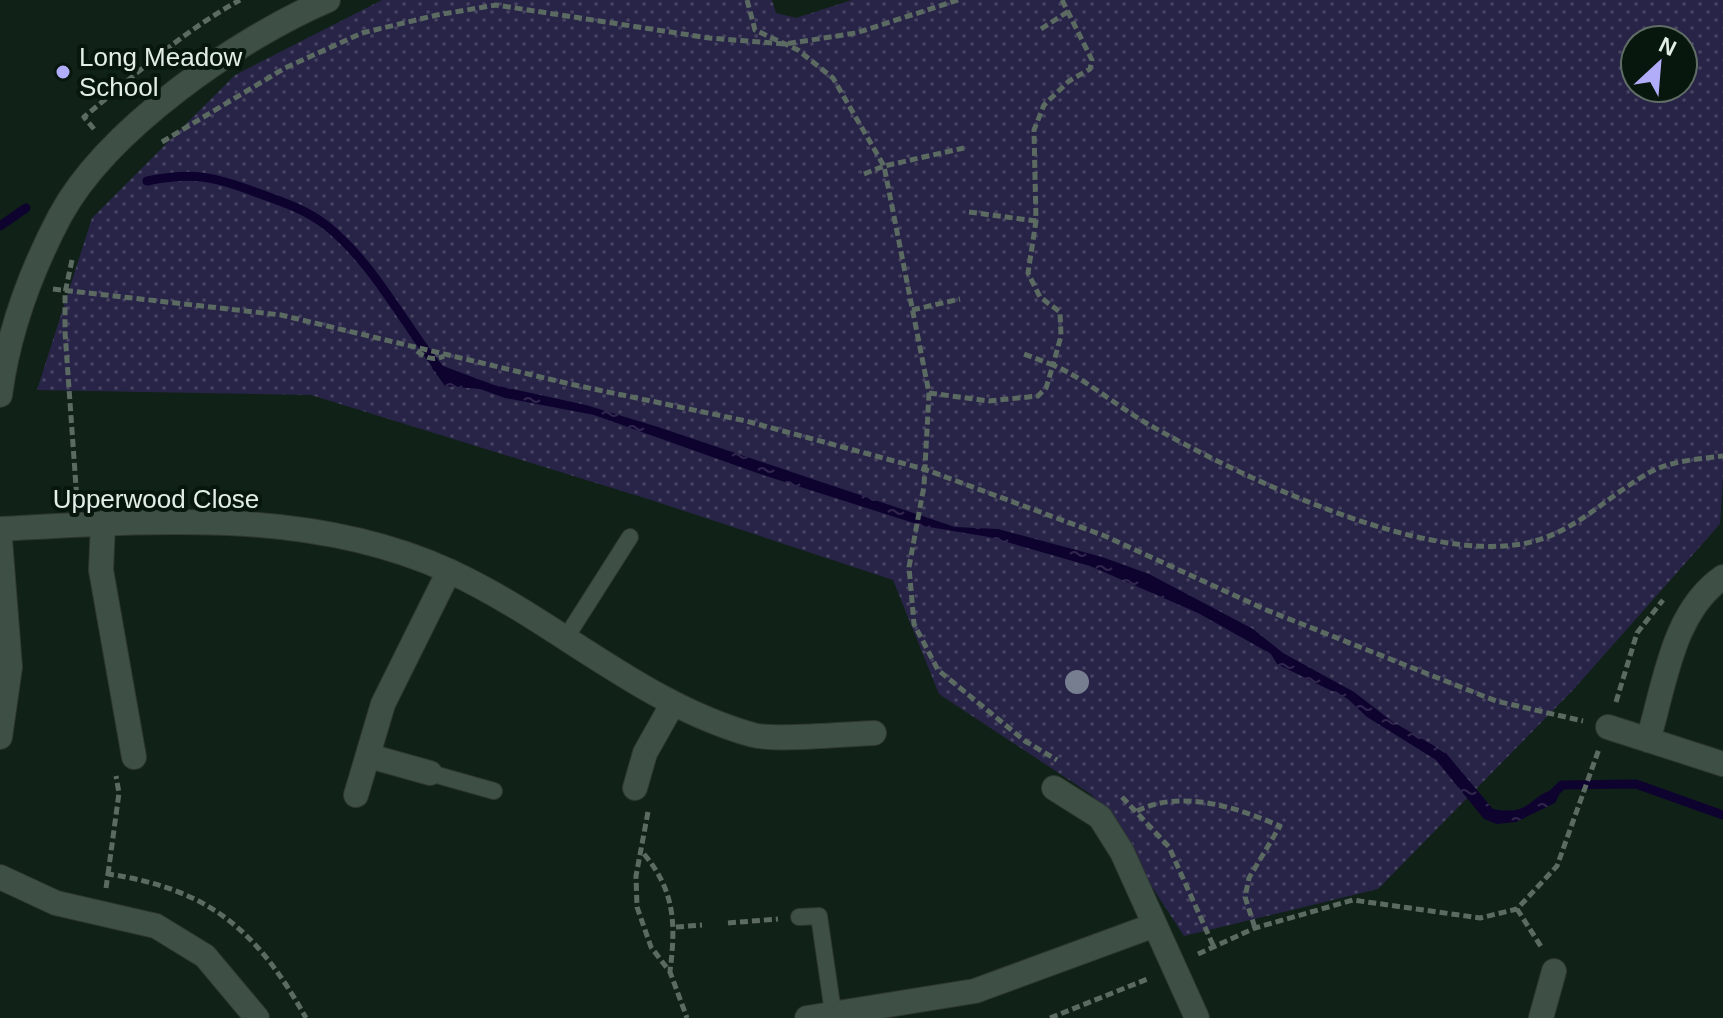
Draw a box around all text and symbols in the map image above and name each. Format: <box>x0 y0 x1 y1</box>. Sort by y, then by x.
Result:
north arrow <box>1619 24 1699 104</box>
text: N <box>1655 32 1680 61</box>
place label: Long Meadow School <box>79 42 243 102</box>
marker: Long Meadow School <box>54 63 72 81</box>
street label: Upperwood Close <box>53 484 259 514</box>

